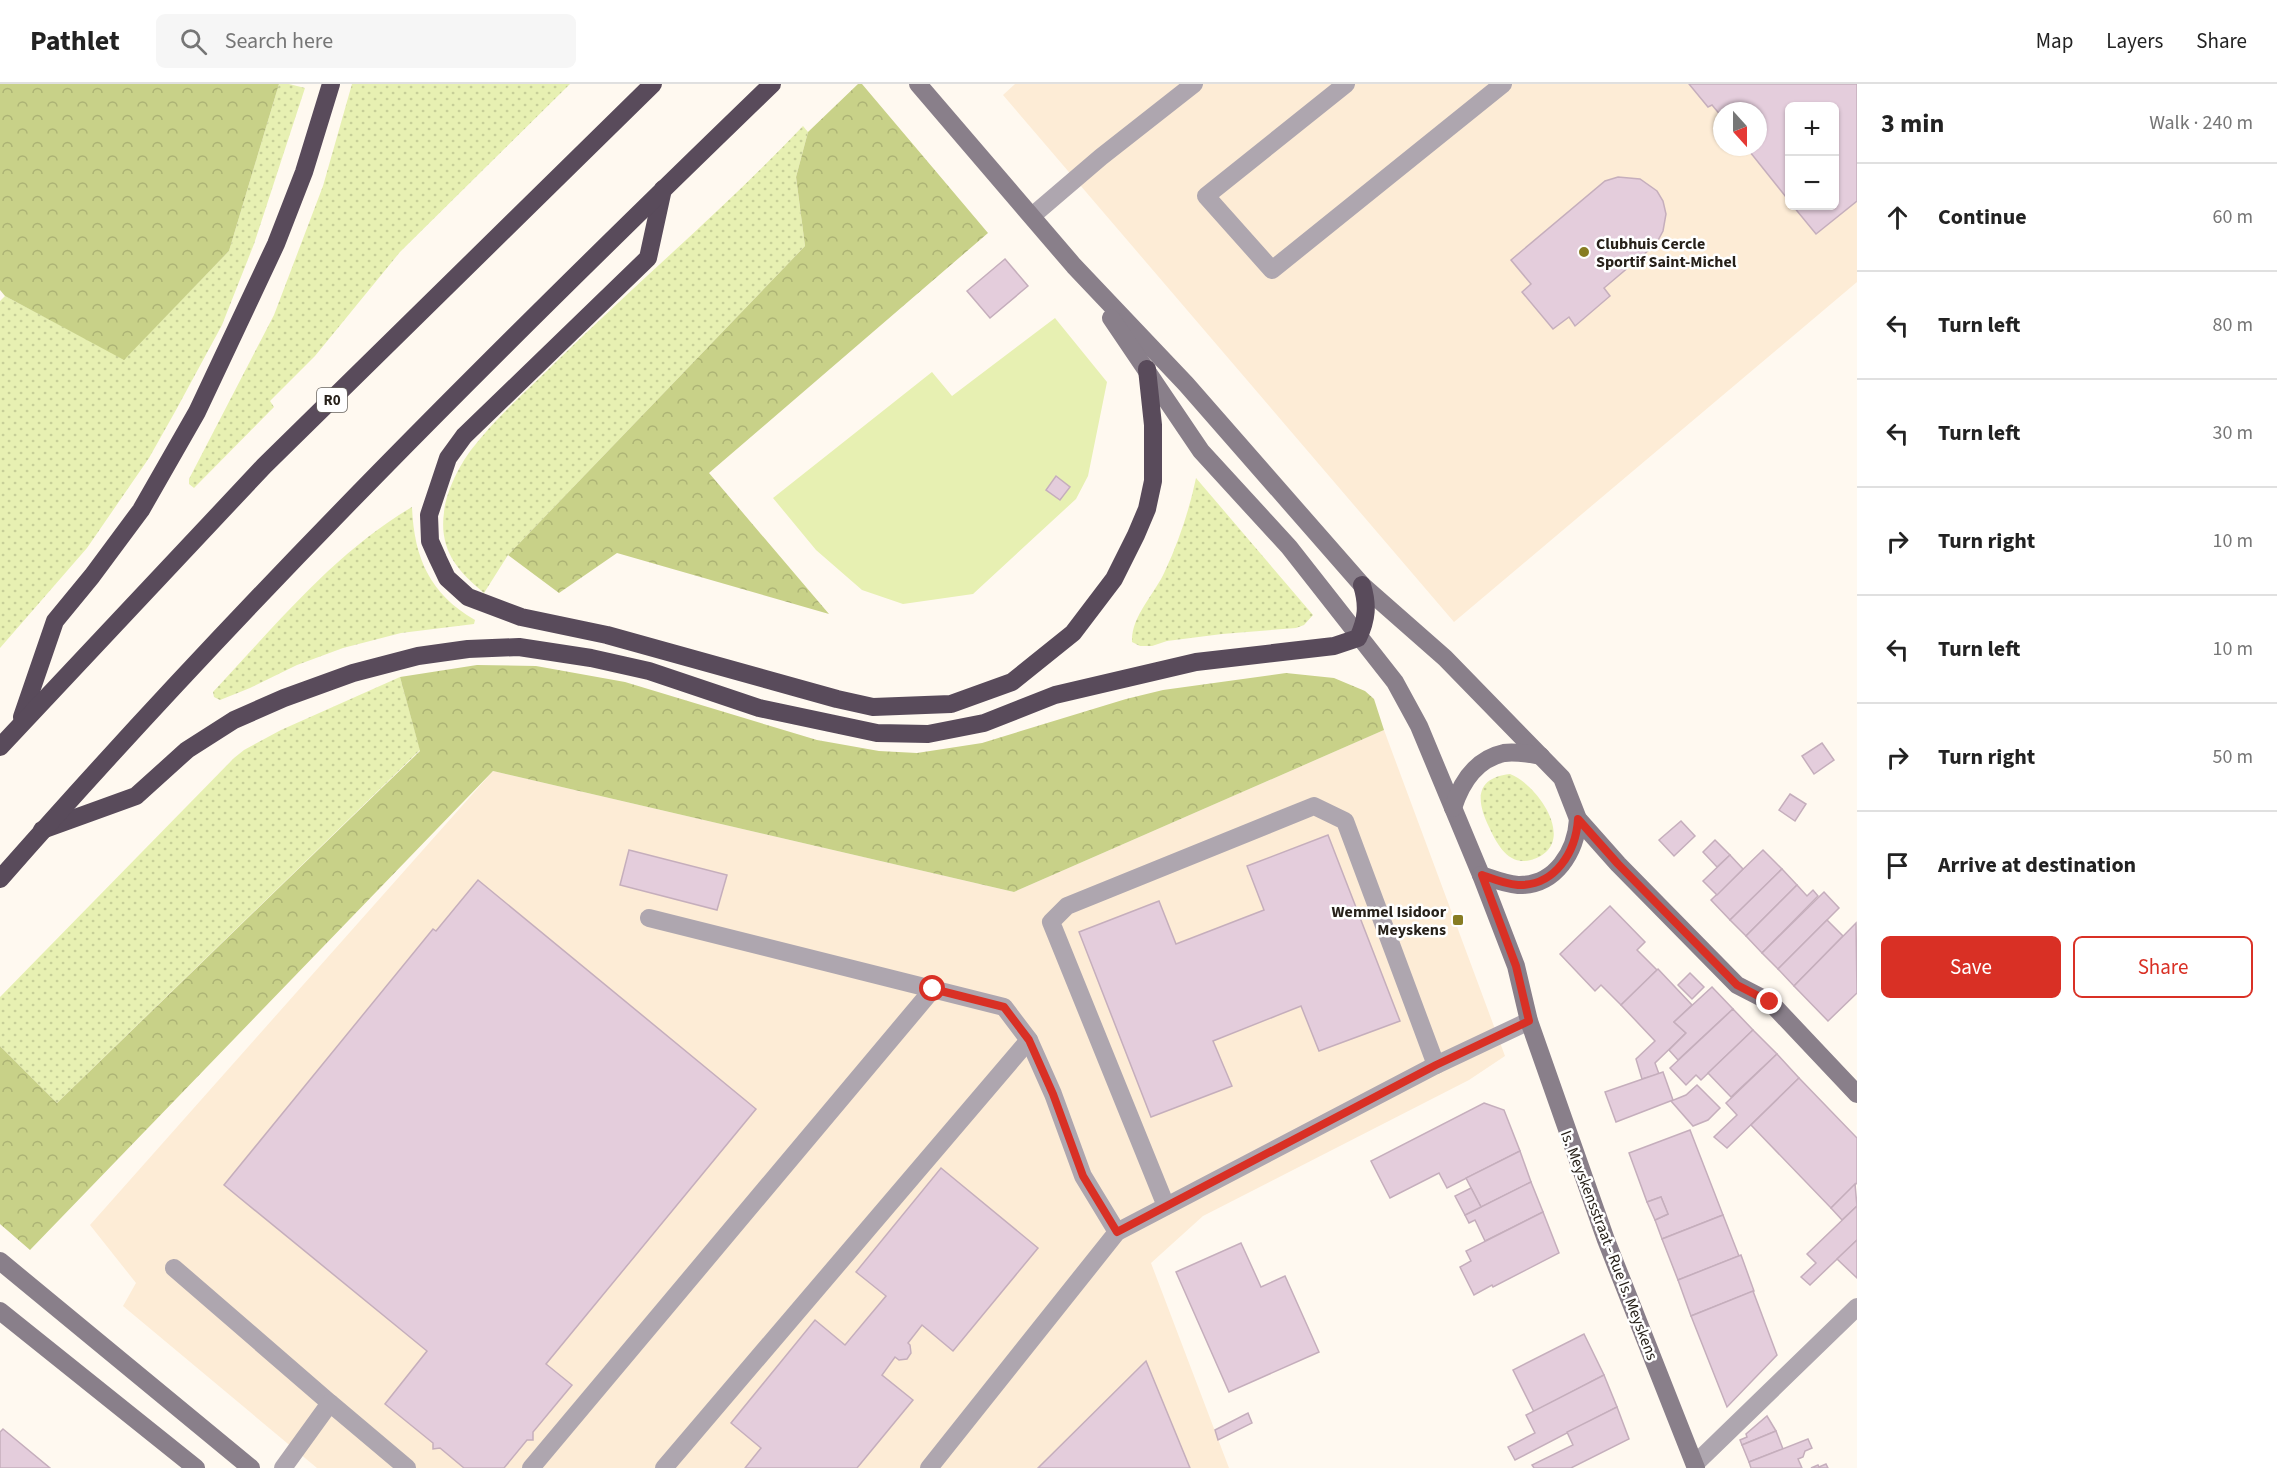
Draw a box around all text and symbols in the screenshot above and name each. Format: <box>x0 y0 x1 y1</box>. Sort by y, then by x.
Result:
search box <box>156 14 576 68</box>
text: Pathlet <box>30 21 120 61</box>
icon: search <box>177 25 210 58</box>
text: Search here <box>225 25 333 57</box>
text: Map <box>2036 26 2073 56</box>
text: Layers <box>2106 26 2163 56</box>
text: Share <box>2196 26 2247 56</box>
north arrow <box>1713 102 1767 156</box>
map controls <box>1785 102 1839 210</box>
button: + <box>1785 102 1839 156</box>
text: 3 min <box>1881 105 1944 142</box>
text: Walk · 240 m <box>2149 109 2253 137</box>
button: − <box>1785 156 1839 210</box>
icon: ahead <box>1881 201 1914 234</box>
text: Continue <box>1938 201 2027 233</box>
text: 60 m <box>2213 203 2253 231</box>
place label: Clubhuis Cercle Sportif Saint-Michel <box>1596 233 1737 273</box>
marker: Clubhuis Cercle Sportif Saint-Michel <box>1577 245 1591 259</box>
icon: left <box>1881 309 1914 342</box>
text: Turn left <box>1938 309 2020 341</box>
text: 80 m <box>2213 311 2253 339</box>
road number: R0 <box>317 388 347 412</box>
icon: left <box>1881 417 1914 450</box>
text: Turn left <box>1938 417 2020 449</box>
text: 30 m <box>2213 419 2253 447</box>
icon: right <box>1881 525 1914 558</box>
text: Turn right <box>1938 525 2035 557</box>
text: 10 m <box>2213 527 2253 555</box>
icon: left <box>1881 633 1914 666</box>
text: Turn left <box>1938 633 2020 665</box>
text: 10 m <box>2213 635 2253 663</box>
icon: right <box>1881 741 1914 774</box>
text: Turn right <box>1938 741 2035 773</box>
text: 50 m <box>2213 743 2253 771</box>
icon: arrive <box>1881 849 1914 882</box>
text: Arrive at destination <box>1938 849 2136 881</box>
place label: Wemmel Isidoor Meyskens <box>1332 901 1447 941</box>
marker: Wemmel Isidoor Meyskens <box>1451 913 1465 927</box>
button: Save <box>1881 936 2061 998</box>
button: Share <box>2073 936 2253 998</box>
route start <box>919 975 945 1001</box>
route end <box>1756 988 1782 1014</box>
street label: Is. Meyskensstraat - Rue Is. Meyskens <box>1555 1127 1663 1364</box>

